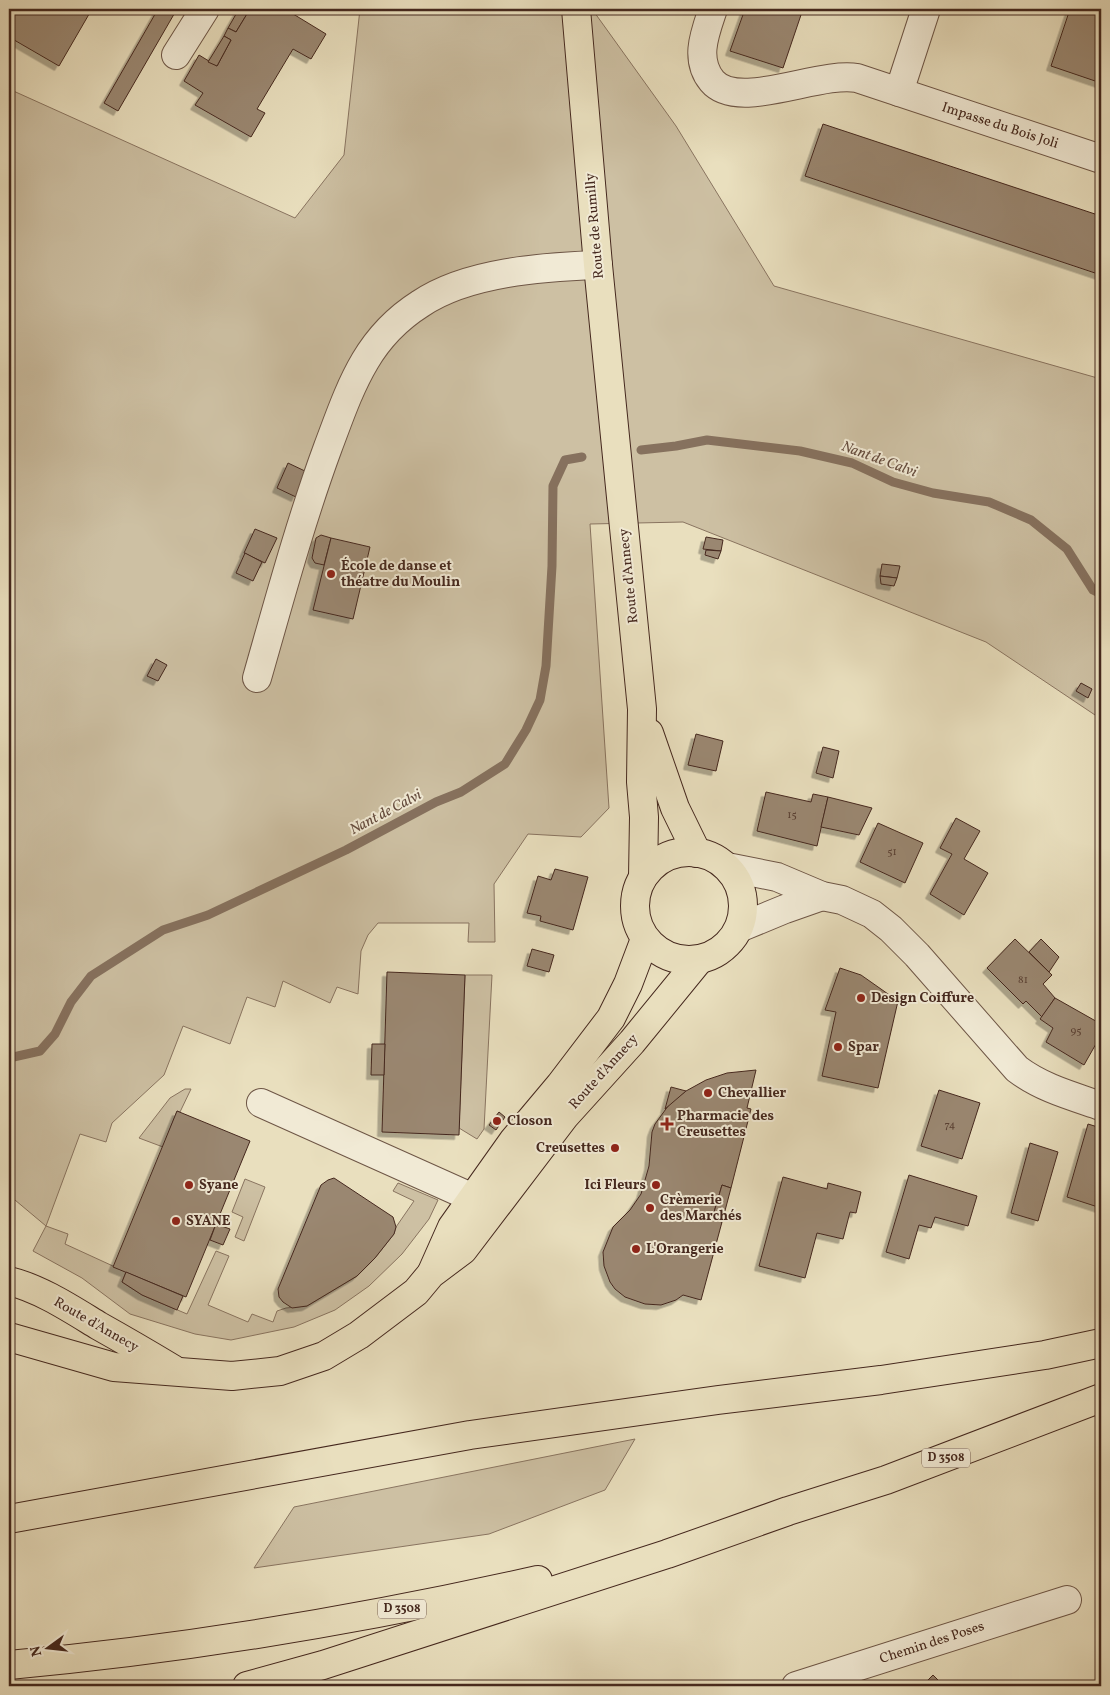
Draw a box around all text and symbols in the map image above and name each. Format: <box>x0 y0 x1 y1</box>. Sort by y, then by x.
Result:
street label: Impasse du Bois Joli <box>939 98 1061 154</box>
street label: Route de Rumilly <box>581 172 609 280</box>
water label: Nant de Calvi <box>838 437 920 483</box>
street label: Route d'Annecy <box>615 527 643 624</box>
place label: École de danse et théatre du Moulin <box>341 557 460 592</box>
marker: École de danse et théatre du Moulin <box>325 568 337 580</box>
water label: Nant de Calvi <box>346 785 426 841</box>
house number: 15 <box>787 808 797 823</box>
house number: 51 <box>887 845 897 860</box>
house number: 81 <box>1018 973 1028 988</box>
place label: Design Coiffure <box>871 989 974 1008</box>
marker: Design Coiffure <box>855 992 867 1004</box>
house number: 95 <box>1071 1024 1081 1039</box>
street label: Route d'Annecy <box>565 1030 643 1114</box>
place label: Spar <box>848 1038 879 1057</box>
marker: Spar <box>832 1041 844 1053</box>
place label: Chevallier <box>718 1084 787 1103</box>
marker: Chevallier <box>702 1087 714 1099</box>
place label: Pharmacie des Creusettes <box>677 1107 774 1142</box>
place label: Closon <box>507 1112 552 1131</box>
marker: Closon <box>491 1115 503 1127</box>
marker: Pharmacie des Creusettes <box>661 1118 673 1130</box>
house number: 74 <box>945 1118 956 1133</box>
place label: Creusettes <box>536 1139 605 1158</box>
marker: Creusettes <box>609 1142 621 1154</box>
place label: Syane <box>199 1176 238 1195</box>
place label: Ici Fleurs <box>585 1176 646 1195</box>
marker: Syane <box>183 1179 195 1191</box>
marker: Ici Fleurs <box>650 1179 662 1191</box>
place label: Crèmerie des Marchés <box>660 1191 742 1226</box>
marker: Crèmerie des Marchés <box>644 1202 656 1214</box>
place label: SYANE <box>186 1212 231 1231</box>
marker: SYANE <box>170 1215 182 1227</box>
place label: L'Orangerie <box>646 1240 724 1259</box>
marker: L'Orangerie <box>630 1243 642 1255</box>
street label: Route d'Annecy <box>50 1293 142 1357</box>
road number: D 3508 <box>922 1449 970 1468</box>
road number: D 3508 <box>378 1600 426 1618</box>
street label: Chemin des Poses <box>877 1617 987 1669</box>
north arrow <box>22 1622 72 1672</box>
text: N <box>26 1644 47 1658</box>

